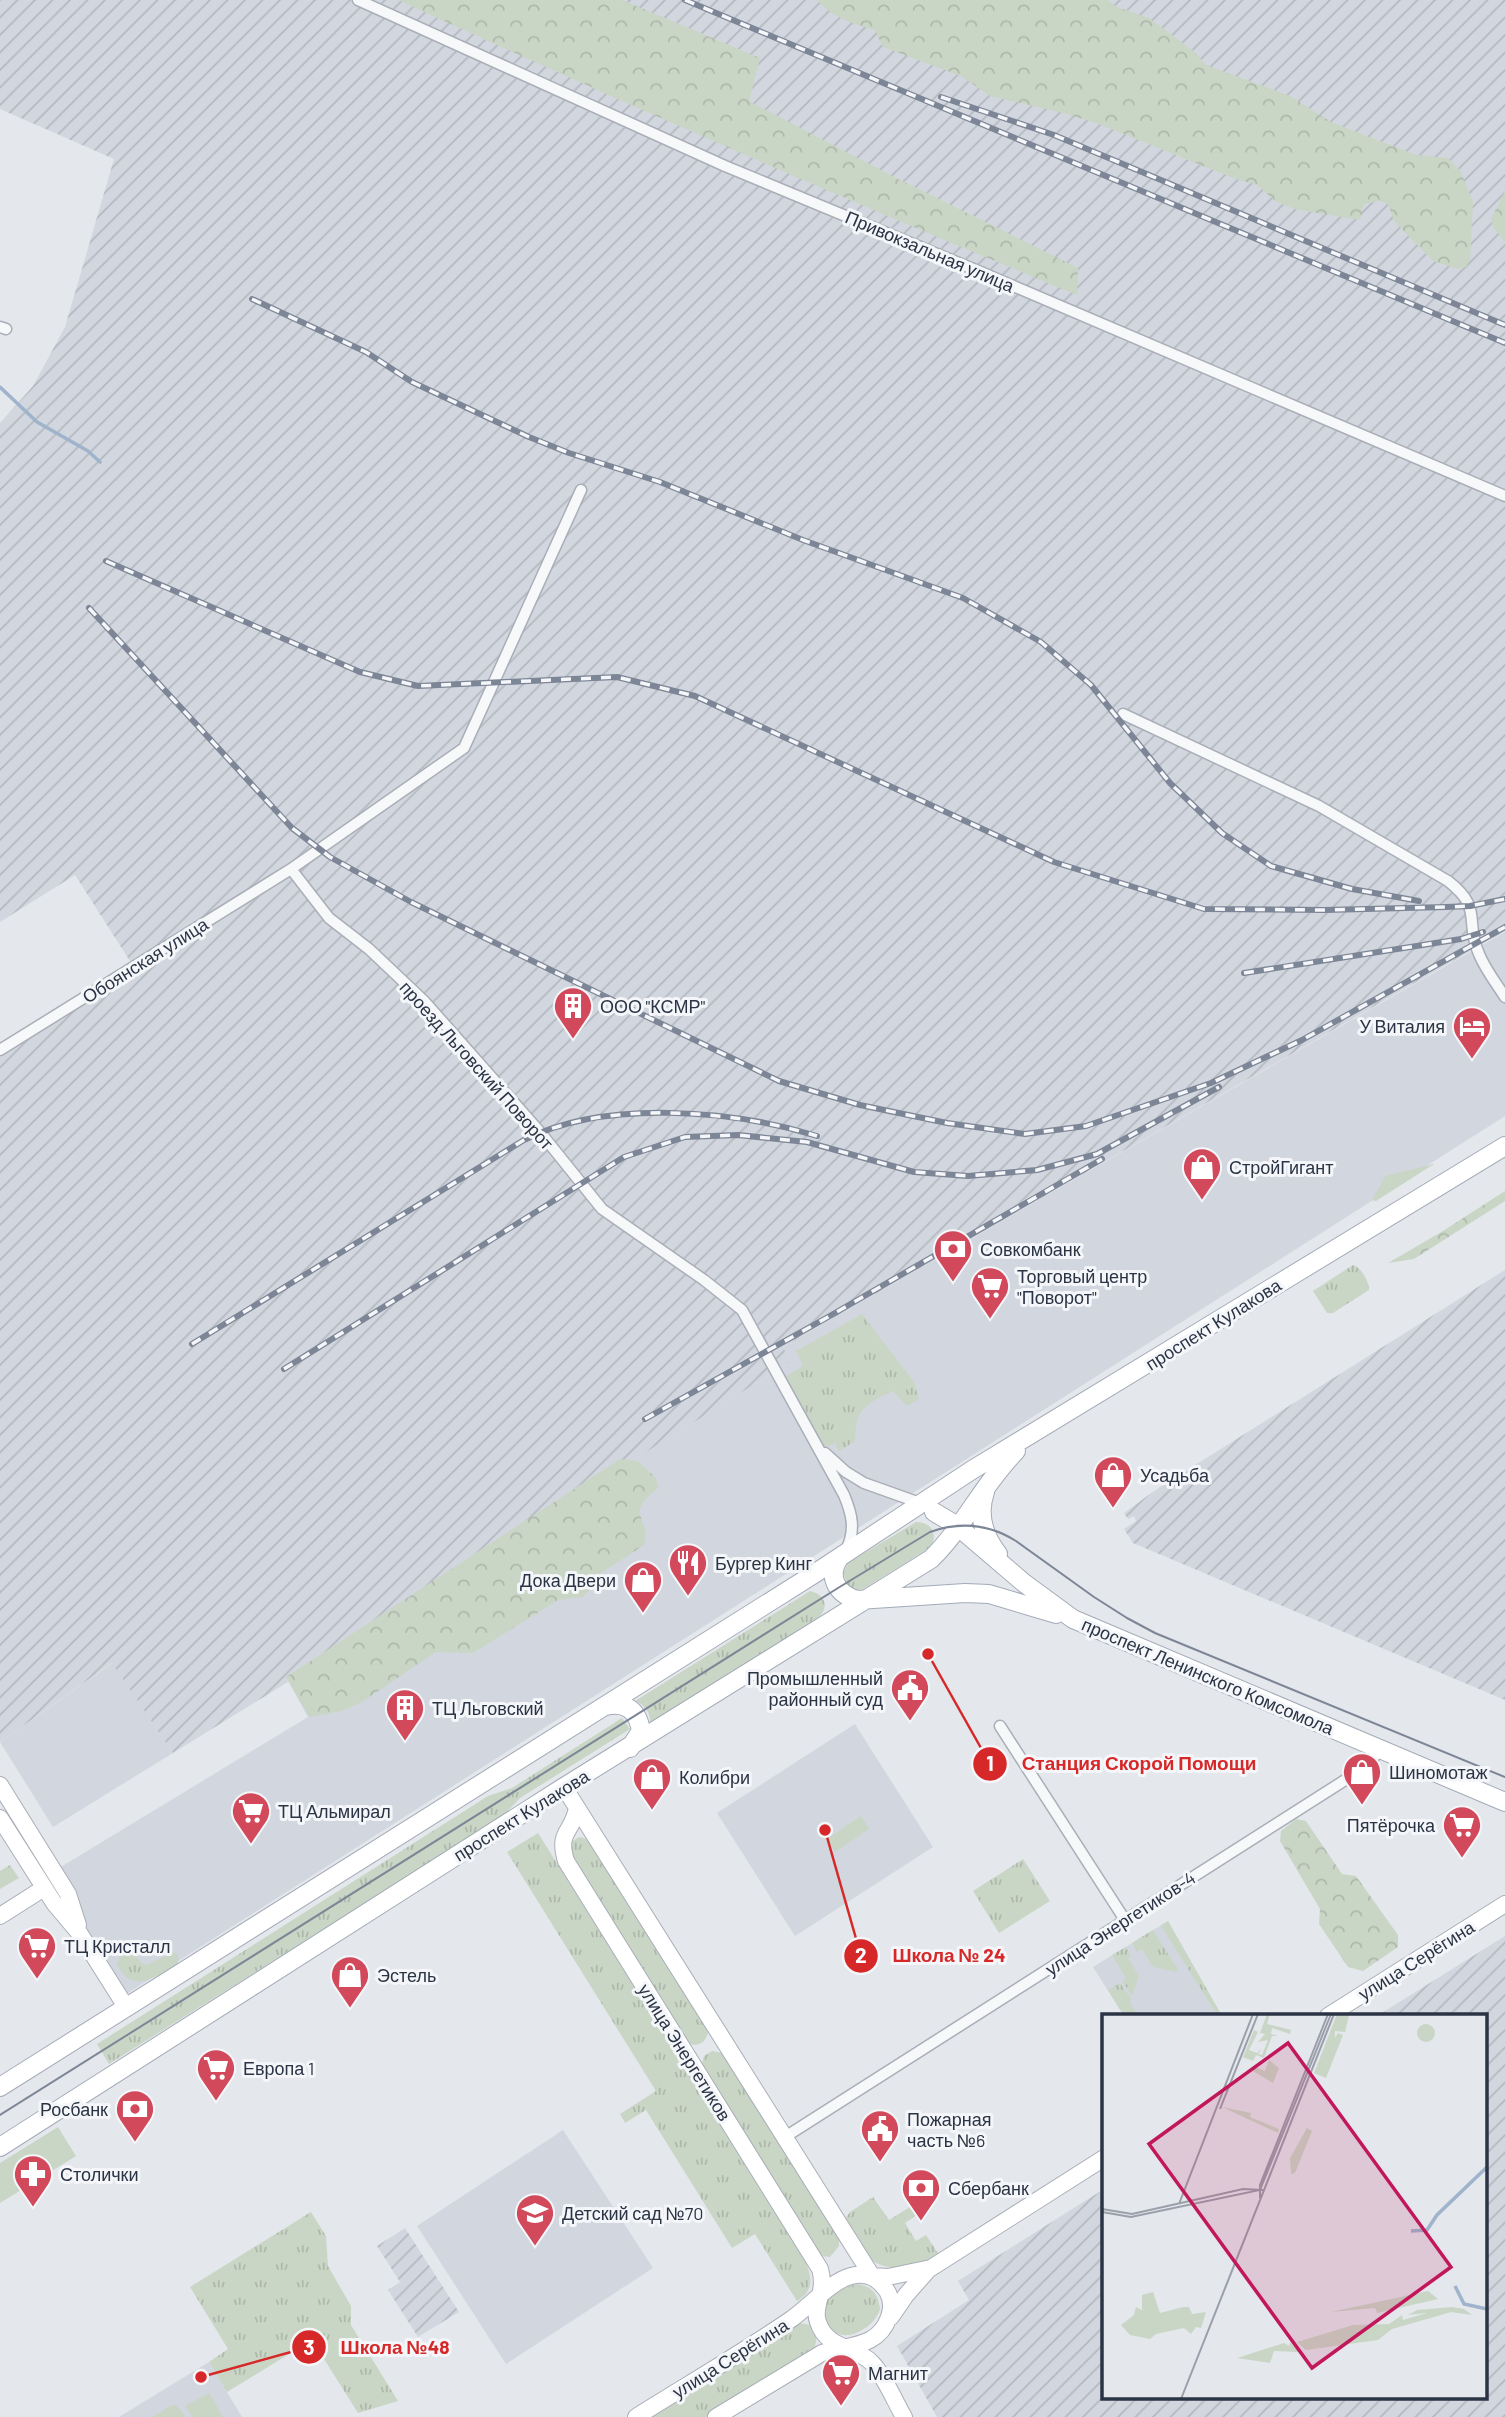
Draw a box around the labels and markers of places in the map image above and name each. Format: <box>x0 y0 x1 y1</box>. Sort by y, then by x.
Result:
building icon: ООО "КСМР" <box>552 985 594 1040</box>
place label: ООО "КСМР" <box>600 995 705 1017</box>
hotel icon: У Виталия <box>1451 1005 1493 1060</box>
place label: У Виталия <box>1360 1015 1445 1037</box>
shop icon: СтройГигант <box>1181 1146 1223 1201</box>
place label: СтройГигант <box>1229 1156 1333 1178</box>
bank icon: Совкомбанк <box>932 1228 974 1283</box>
place label: Совкомбанк <box>980 1238 1081 1260</box>
supermarket icon: Торговый центр "Поворот" <box>969 1265 1011 1320</box>
place label: Торговый центр "Поворот" <box>1017 1265 1147 1308</box>
shop icon: Усадьба <box>1092 1454 1134 1509</box>
place label: Усадьба <box>1140 1464 1210 1486</box>
restaurant icon: Бургер Кинг <box>667 1542 709 1597</box>
place label: Бургер Кинг <box>715 1552 812 1574</box>
shop icon: Дока Двери <box>622 1559 664 1614</box>
place label: Дока Двери <box>520 1569 616 1591</box>
place label: Промышленный районный суд <box>747 1667 883 1710</box>
public building icon: Промышленный районный суд <box>889 1667 931 1722</box>
building icon: ТЦ Льговский <box>384 1687 426 1742</box>
place label: ТЦ Льговский <box>432 1697 544 1719</box>
callout: Станция Скорой Помощи <box>973 1744 1270 1784</box>
shop icon: Шиномотаж <box>1341 1751 1383 1806</box>
shop icon: Колибри <box>631 1756 673 1811</box>
place label: Шиномотаж <box>1389 1761 1488 1783</box>
place label: Колибри <box>679 1766 750 1788</box>
supermarket icon: ТЦ Альмирал <box>230 1790 272 1845</box>
place label: ТЦ Альмирал <box>278 1800 391 1822</box>
supermarket icon: Пятёрочка <box>1441 1804 1483 1859</box>
place label: Пятёрочка <box>1347 1814 1436 1836</box>
supermarket icon: ТЦ Кристалл <box>16 1925 58 1980</box>
place label: ТЦ Кристалл <box>64 1935 171 1957</box>
callout: Школа № 24 <box>843 1936 1019 1976</box>
shop icon: Эстель <box>329 1954 371 2009</box>
place label: Эстель <box>377 1964 436 1986</box>
supermarket icon: Европа 1 <box>195 2047 237 2102</box>
place label: Европа 1 <box>243 2057 314 2079</box>
bank icon: Росбанк <box>114 2088 156 2143</box>
place label: Росбанк <box>40 2098 108 2120</box>
public building icon: Пожарная часть №6 <box>859 2108 901 2163</box>
place label: Пожарная часть №6 <box>907 2108 992 2151</box>
pharmacy icon: Столички <box>12 2153 54 2208</box>
place label: Столички <box>60 2163 139 2185</box>
bank icon: Сбербанк <box>900 2167 942 2222</box>
place label: Сбербанк <box>948 2177 1029 2199</box>
school or university icon: Детский сад №70 <box>514 2192 556 2247</box>
place label: Детский сад №70 <box>562 2202 703 2224</box>
callout: Школа №48 <box>291 2327 463 2367</box>
supermarket icon: Магнит <box>820 2352 862 2407</box>
place label: Магнит <box>868 2362 928 2384</box>

